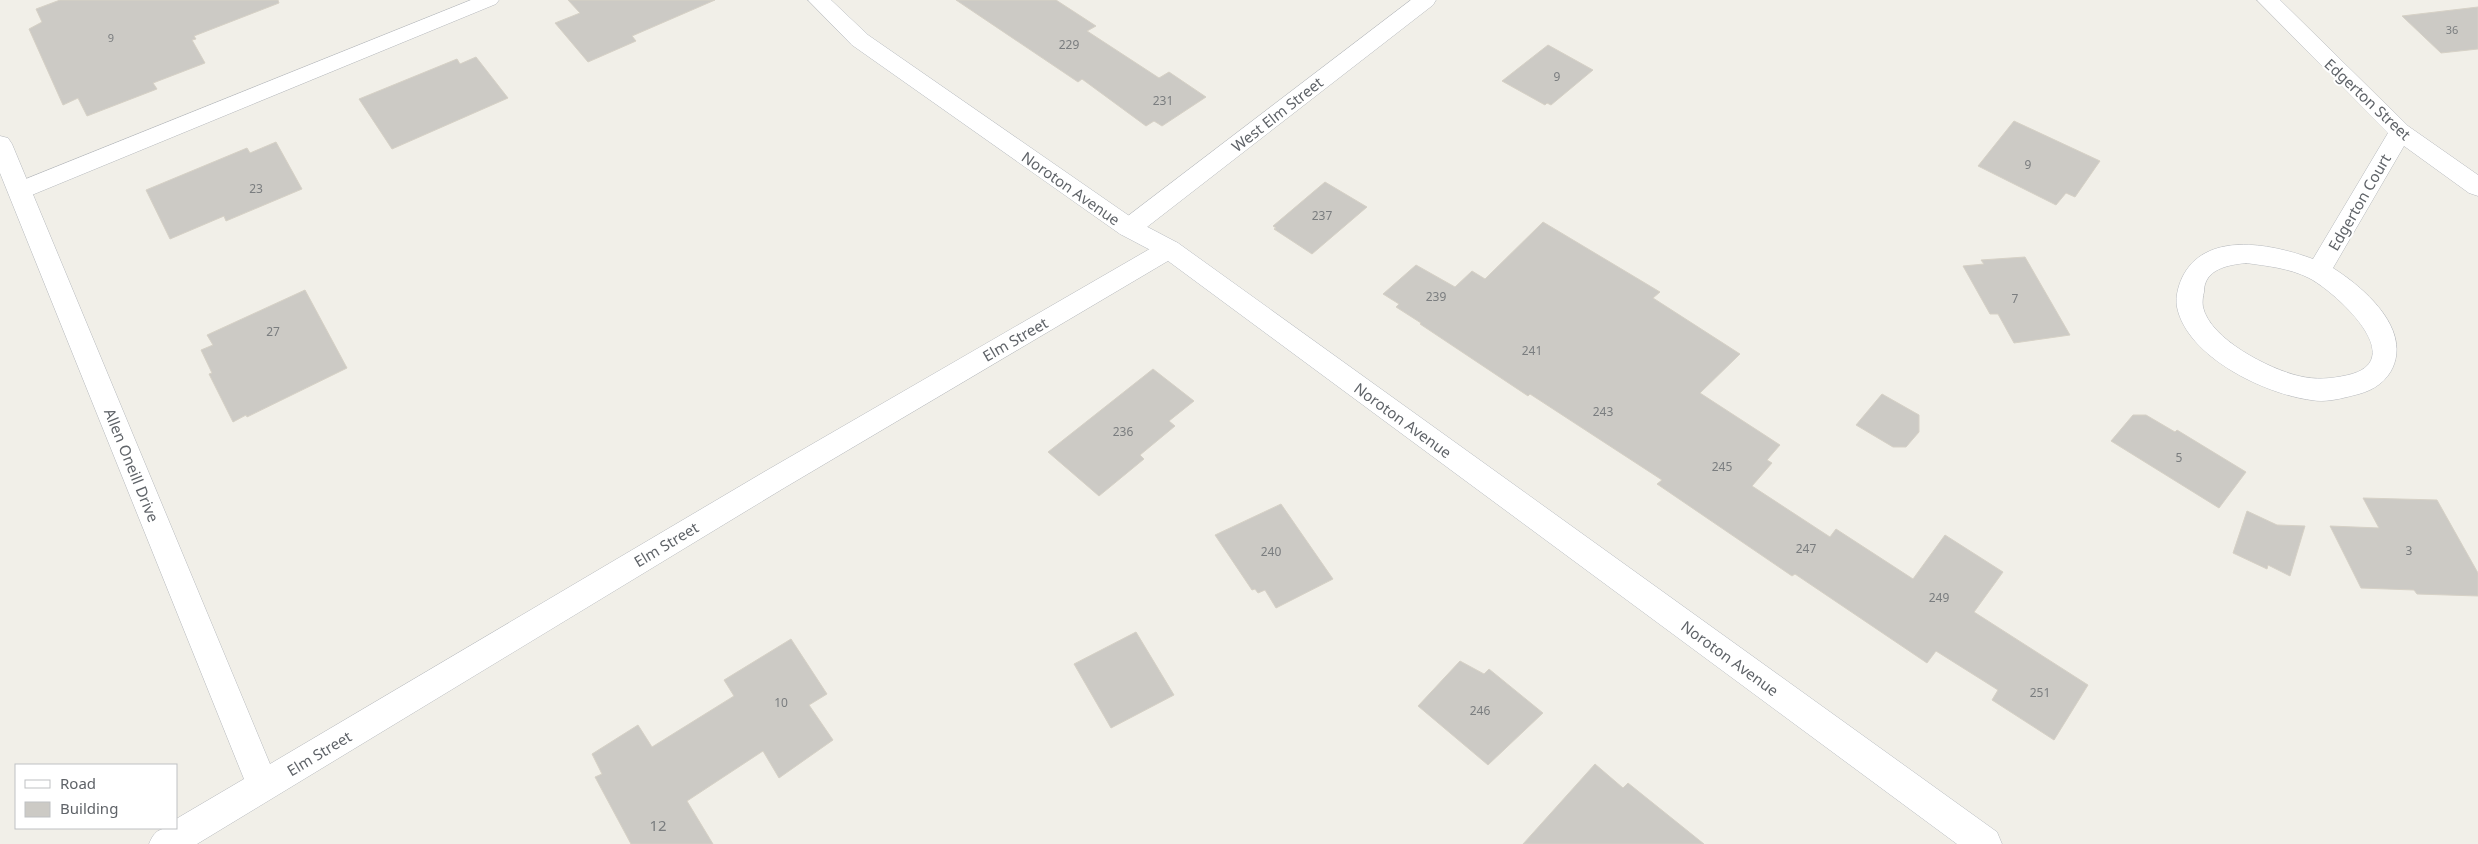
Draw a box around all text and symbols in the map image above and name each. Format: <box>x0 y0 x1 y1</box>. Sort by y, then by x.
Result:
house number: 36 <box>2446 22 2458 37</box>
house number: 9 <box>108 30 114 45</box>
house number: 229 <box>1059 36 1079 53</box>
street label: Edgerton Street <box>2321 54 2416 145</box>
house number: 9 <box>1554 68 1561 85</box>
street label: West Elm Street <box>1227 72 1327 156</box>
house number: 231 <box>1153 92 1173 109</box>
street label: Noroton Avenue <box>1018 147 1124 229</box>
street label: Edgerton Court <box>2323 149 2395 254</box>
house number: 9 <box>2025 156 2032 173</box>
house number: 23 <box>249 180 263 197</box>
house number: 237 <box>1312 207 1332 224</box>
house number: 239 <box>1426 288 1446 305</box>
house number: 7 <box>2012 290 2019 307</box>
street label: Elm Street <box>979 312 1052 366</box>
house number: 27 <box>266 323 280 340</box>
house number: 241 <box>1522 342 1542 359</box>
street label: Noroton Avenue <box>1350 378 1456 462</box>
house number: 243 <box>1593 403 1613 420</box>
street label: Allen Oneill Drive <box>100 405 164 525</box>
house number: 236 <box>1113 423 1133 440</box>
house number: 5 <box>2176 449 2183 466</box>
house number: 245 <box>1712 458 1732 475</box>
street label: Elm Street <box>630 517 703 571</box>
house number: 247 <box>1796 540 1816 557</box>
house number: 3 <box>2406 542 2413 559</box>
house number: 240 <box>1261 543 1281 560</box>
house number: 249 <box>1929 589 1949 606</box>
street label: Noroton Avenue <box>1677 616 1783 700</box>
house number: 251 <box>2030 684 2050 701</box>
house number: 10 <box>774 694 788 711</box>
house number: 246 <box>1470 702 1490 719</box>
street label: Elm Street <box>283 726 356 780</box>
legend <box>15 764 178 829</box>
text: Road <box>60 773 96 793</box>
text: Building <box>60 798 118 818</box>
house number: 12 <box>649 815 667 835</box>

